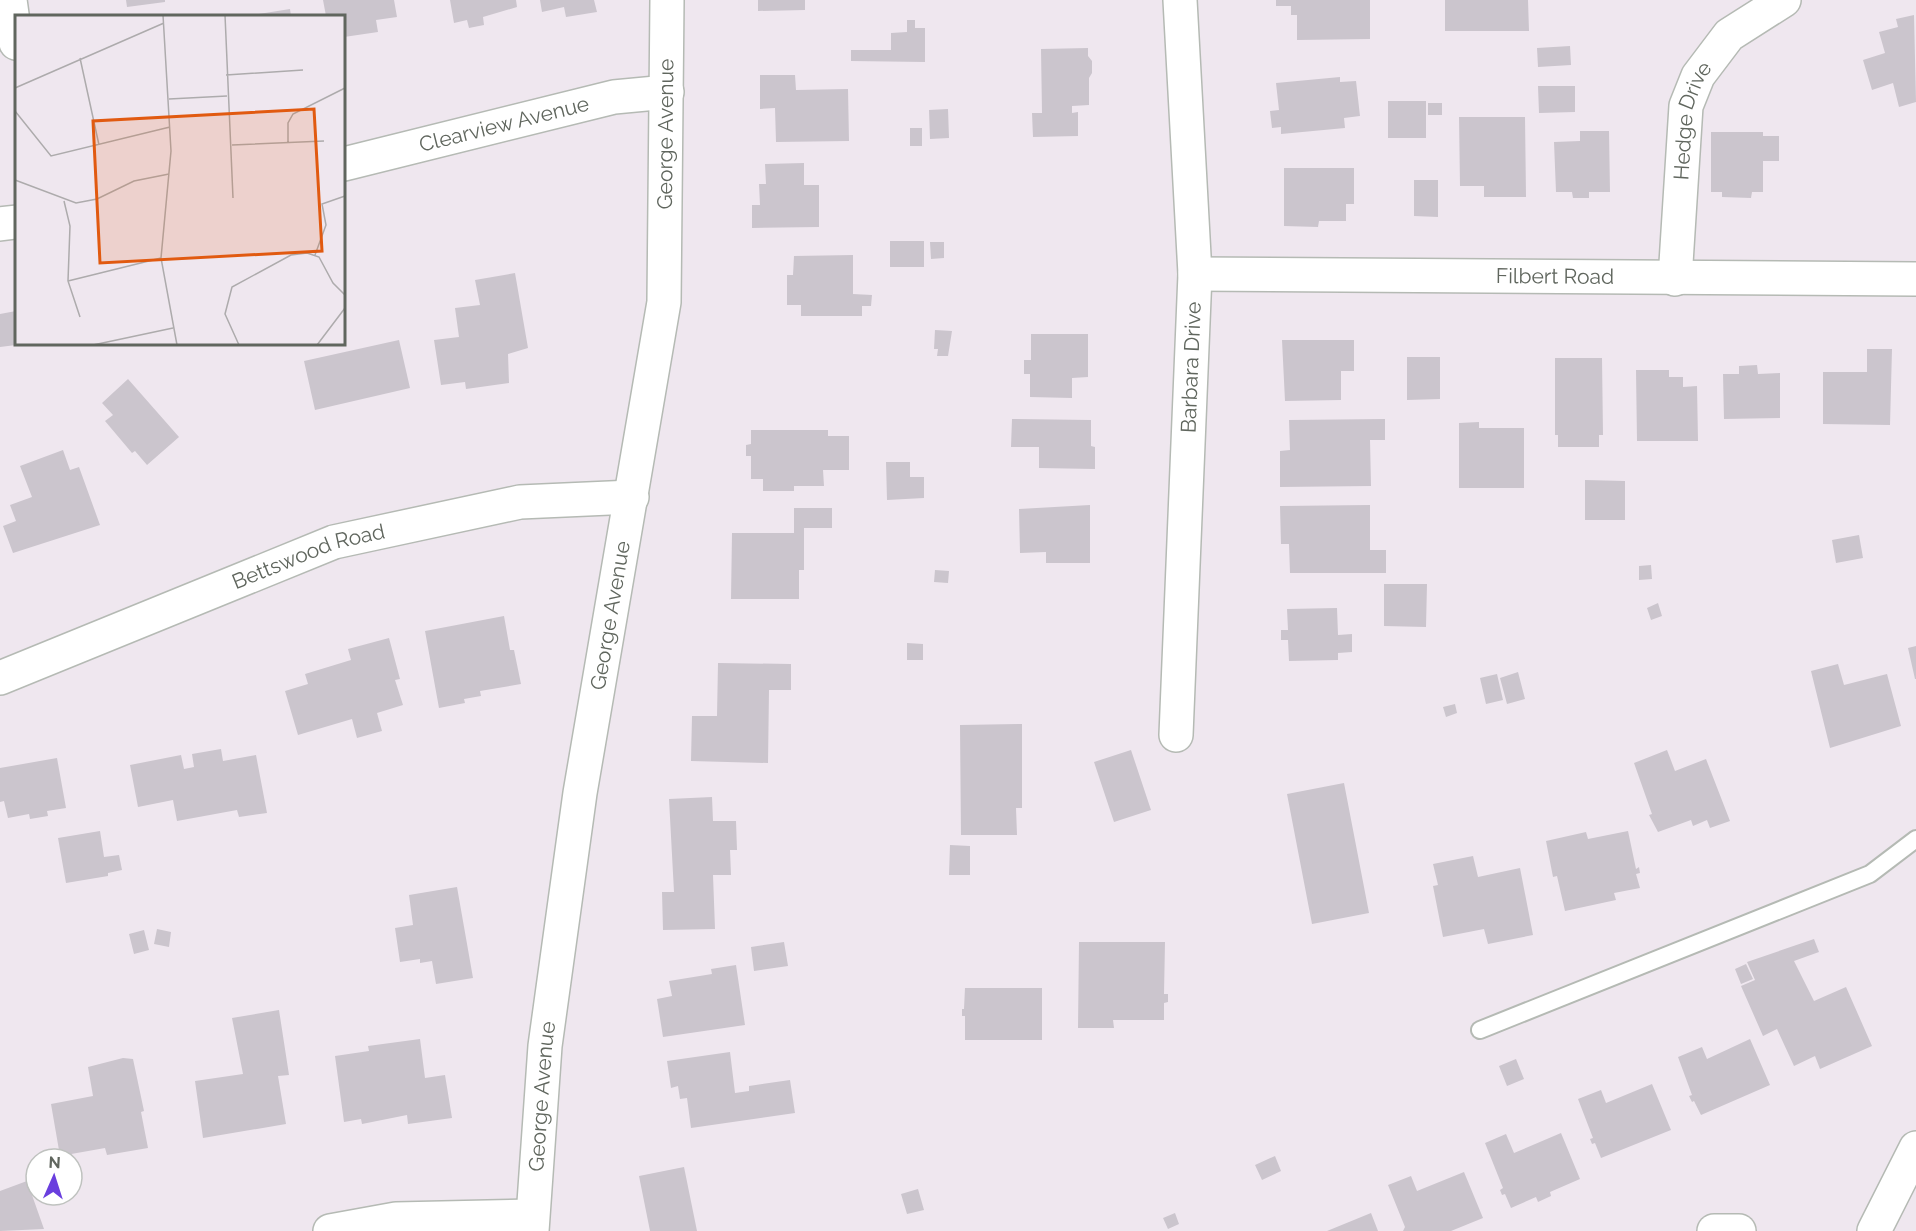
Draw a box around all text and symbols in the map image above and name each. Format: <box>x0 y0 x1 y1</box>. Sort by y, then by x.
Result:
inset map <box>15 15 345 345</box>
street label: Hedge Drive <box>1668 56 1717 181</box>
street label: George Avenue <box>652 59 678 209</box>
street label: Clearview Avenue <box>417 91 592 157</box>
street label: Filbert Road <box>1496 263 1614 289</box>
street label: Barbara Drive <box>1175 301 1206 434</box>
street label: Bettswood Road <box>228 518 387 594</box>
street label: George Avenue <box>585 539 635 692</box>
street label: George Avenue <box>523 1020 560 1172</box>
north arrow <box>24 1147 84 1207</box>
text: N <box>48 1153 61 1172</box>

